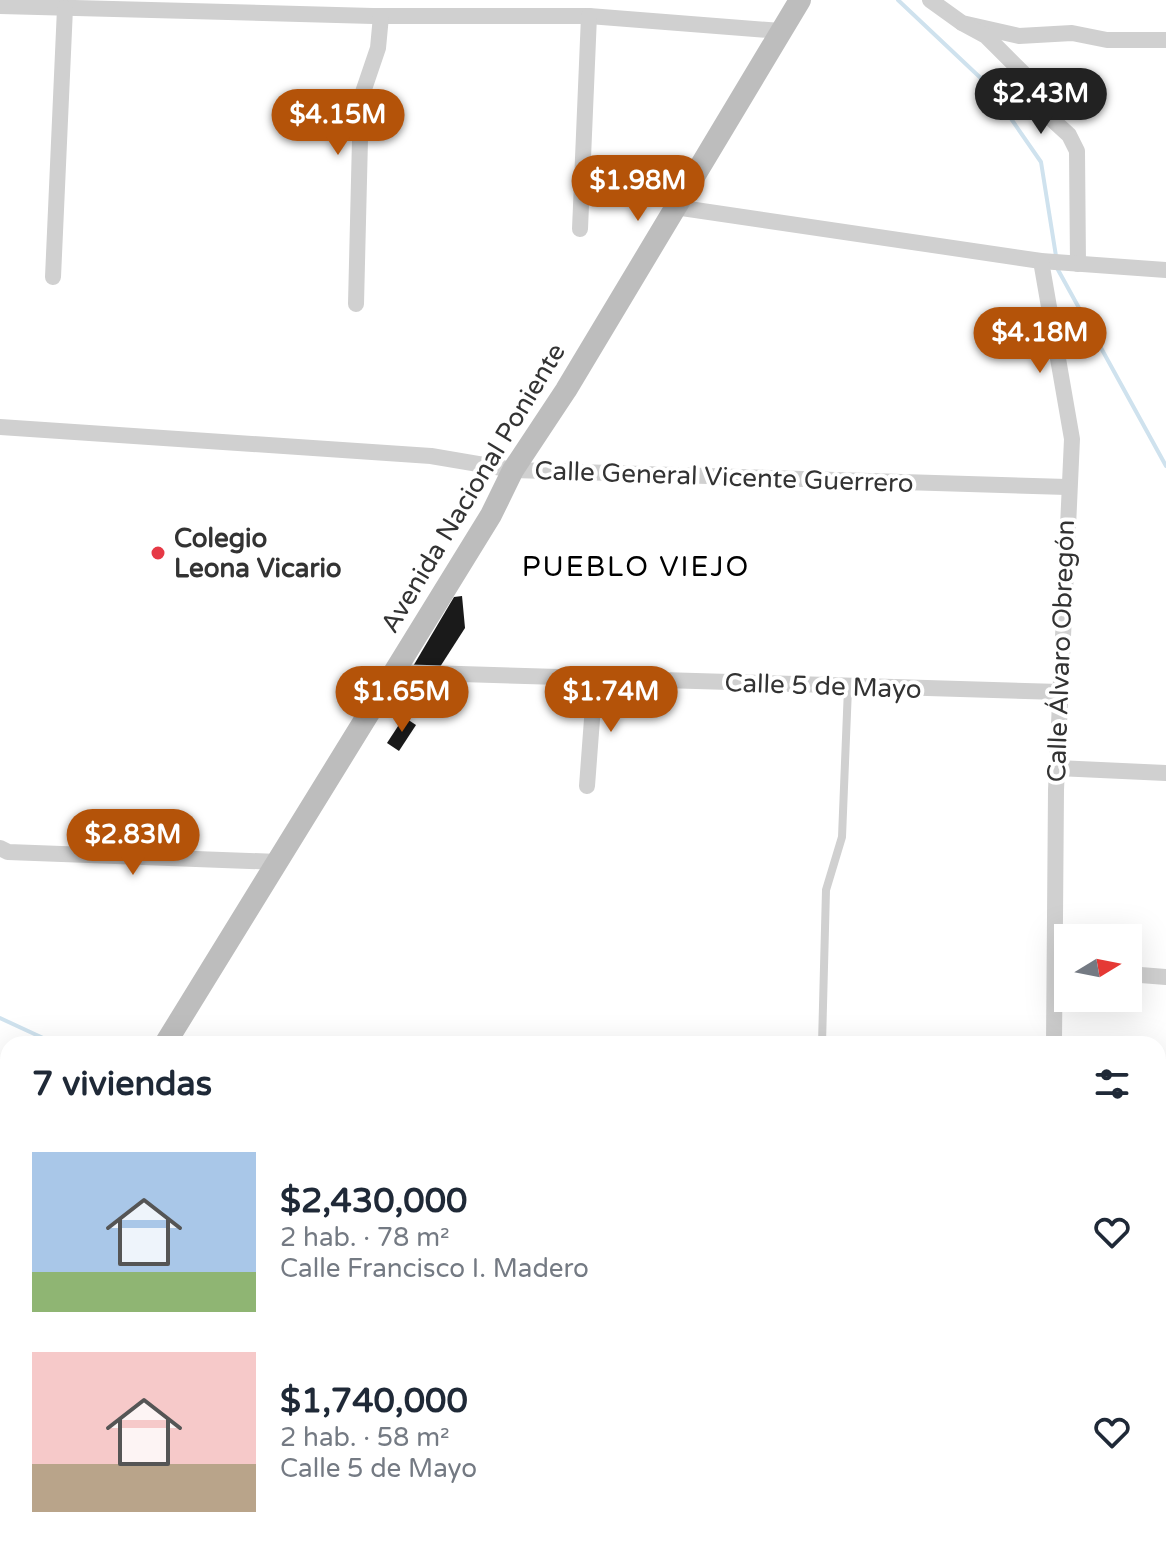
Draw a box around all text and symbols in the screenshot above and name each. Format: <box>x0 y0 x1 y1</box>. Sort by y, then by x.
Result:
pin: $2.43M <box>976 68 1106 136</box>
text: $2.43M <box>993 78 1089 109</box>
pin: $4.15M <box>273 89 403 157</box>
text: $4.15M <box>290 99 386 130</box>
pin: $1.98M <box>573 155 703 223</box>
text: $1.98M <box>590 165 686 196</box>
pin: $4.18M <box>975 307 1105 375</box>
text: $4.18M <box>992 317 1088 348</box>
street label: Avenida Nacional Poniente <box>374 338 572 638</box>
street label: Calle General Vicente Guerrero <box>534 455 914 499</box>
street label: Calle Álvaro Obregón <box>1041 519 1081 783</box>
place label: Colegio Leona Vicario <box>174 523 342 584</box>
marker: Colegio Leona Vicario <box>149 544 167 562</box>
district label: PUEBLO VIEJO <box>522 550 750 584</box>
pin: $1.65M <box>337 666 467 734</box>
pin: $1.74M <box>546 666 676 734</box>
street label: Calle 5 de Mayo <box>724 667 922 705</box>
text: $1.65M <box>354 676 450 707</box>
text: $1.74M <box>563 676 659 707</box>
pin: $2.83M <box>68 809 198 877</box>
text: $2.83M <box>85 819 181 850</box>
north arrow <box>1054 924 1142 1012</box>
map controls <box>1054 924 1142 1012</box>
icon: filters <box>1090 1062 1134 1106</box>
text: 7 viviendas <box>32 1064 212 1105</box>
text: $2,430,000 <box>280 1181 467 1222</box>
icon: home <box>96 1184 192 1280</box>
icon: heart <box>1090 1210 1134 1254</box>
text: 2 hab. · 78 m² <box>280 1222 450 1253</box>
text: Calle Francisco I. Madero <box>280 1253 589 1284</box>
text: $1,740,000 <box>280 1381 468 1422</box>
icon: home <box>96 1384 192 1480</box>
icon: heart <box>1090 1410 1134 1454</box>
text: 2 hab. · 58 m² <box>280 1422 450 1453</box>
text: Calle 5 de Mayo <box>280 1453 477 1484</box>

